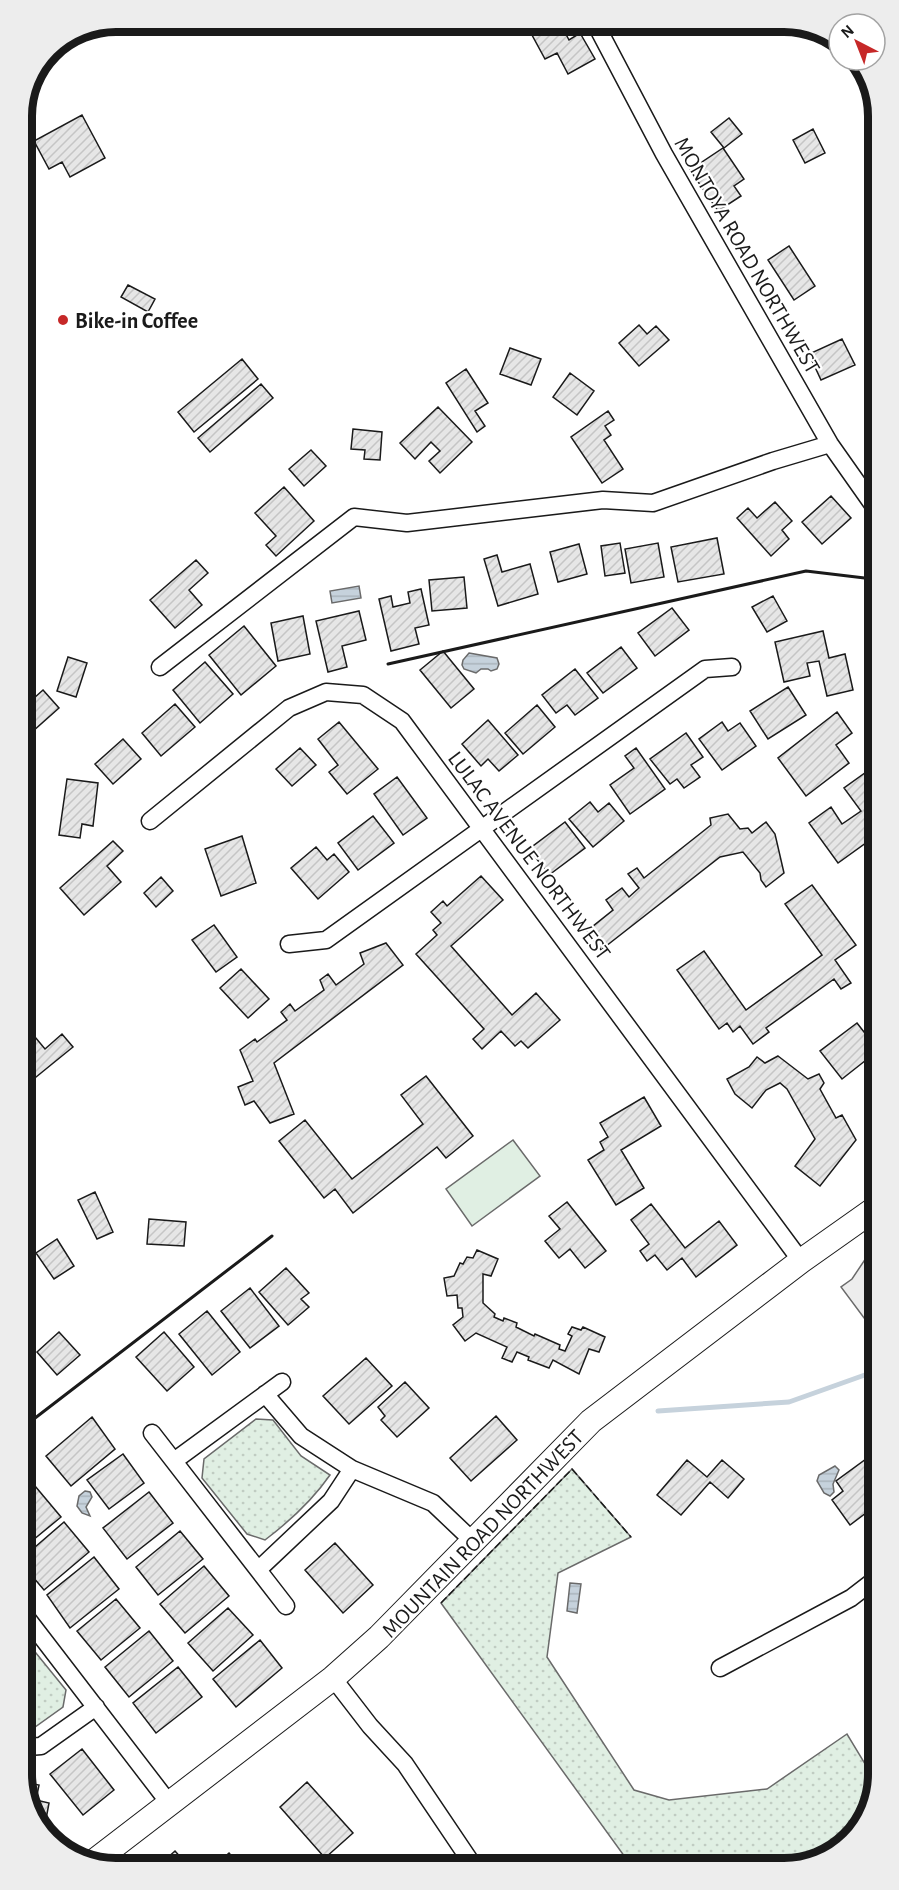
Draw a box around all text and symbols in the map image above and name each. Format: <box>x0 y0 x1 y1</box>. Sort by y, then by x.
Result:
north arrow <box>827 12 887 72</box>
text: N <box>838 22 857 41</box>
street label: MONTOYA ROAD NORTHWEST <box>670 134 824 378</box>
place label: Bike-in Coffee <box>75 310 198 332</box>
marker: Bike-in Coffee <box>56 313 70 327</box>
street label: LULAC AVENUE NORTHWEST <box>444 747 615 964</box>
street label: MOUNTAIN ROAD NORTHWEST <box>378 1425 588 1642</box>

